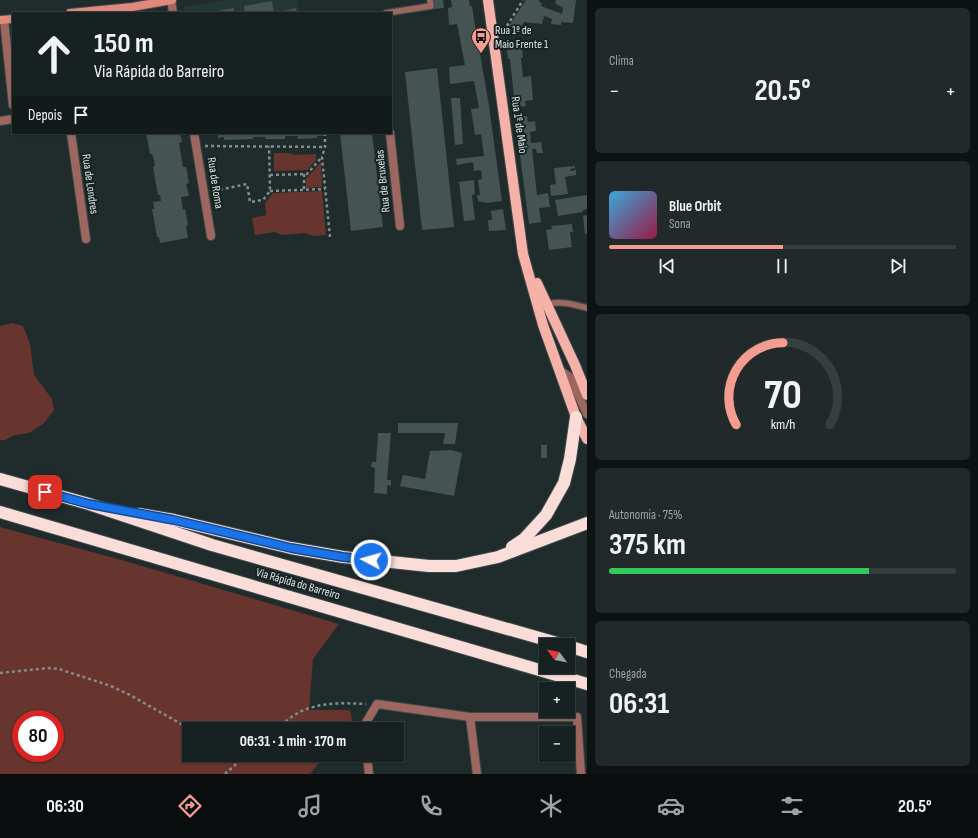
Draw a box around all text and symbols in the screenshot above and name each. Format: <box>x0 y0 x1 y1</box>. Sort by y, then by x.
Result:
place label: Rua 1º de Maio Frente 1 <box>495 23 549 52</box>
bus stop icon: Rua 1º de Maio Frente 1 <box>470 26 492 54</box>
text: 150 m <box>94 27 154 60</box>
icon: ahead <box>28 28 80 80</box>
text: Clima <box>609 53 634 69</box>
text: Via Rápida do Barreiro <box>94 61 224 82</box>
text: 20.5° <box>754 73 811 109</box>
text: − <box>609 78 620 105</box>
text: + <box>945 78 956 105</box>
street label: Rua 1º de Maio <box>508 95 530 155</box>
icon: arrive <box>70 104 92 126</box>
text: Depois <box>28 106 62 125</box>
street label: Rua de Bruxelas <box>372 149 394 213</box>
street label: Rua de Londres <box>78 153 102 215</box>
street label: Rua de Roma <box>204 156 226 210</box>
text: Blue Orbit <box>669 197 721 216</box>
text: Sona <box>669 216 691 232</box>
icon: previous <box>656 255 678 277</box>
icon: pause <box>771 255 793 277</box>
icon: next <box>887 255 909 277</box>
text: 70 <box>764 371 801 420</box>
text: km/h <box>770 416 795 433</box>
pin <box>28 475 62 509</box>
icon: arrive <box>34 481 56 503</box>
text: Autonomia · 75% <box>609 507 683 523</box>
text: 375 km <box>609 527 686 563</box>
position arrow <box>350 539 392 581</box>
street label: Via Rápida do Barreiro <box>254 565 342 603</box>
north arrow <box>539 638 575 674</box>
map controls <box>539 638 575 762</box>
text: Chegada <box>609 666 647 682</box>
button: + <box>539 682 575 718</box>
text: 06:31 <box>609 686 669 722</box>
speed limit sign: 80 <box>12 710 64 762</box>
button: − <box>539 726 575 762</box>
text: 06:31 · 1 min · 170 m <box>240 732 346 751</box>
icon: directions <box>176 792 204 820</box>
icon: music <box>296 792 324 820</box>
icon: phone <box>417 792 445 820</box>
icon: climate <box>537 792 565 820</box>
icon: car <box>657 792 685 820</box>
icon: filters <box>778 792 806 820</box>
text: 06:30 <box>46 796 84 817</box>
text: 20.5° <box>898 796 932 817</box>

